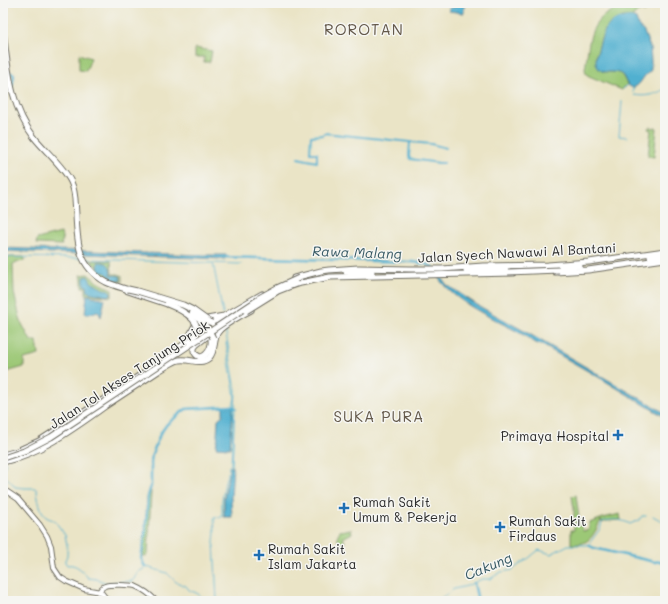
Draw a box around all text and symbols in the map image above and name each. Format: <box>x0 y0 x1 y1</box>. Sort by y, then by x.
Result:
district label: ROROTAN <box>324 19 404 39</box>
street label: Jalan Syech Nawawi Al Bantani <box>418 238 616 266</box>
water label: Rawa Malang <box>312 241 402 263</box>
street label: Jalan Tol Akses Tanjung Priok <box>46 316 212 432</box>
district label: SUKA PURA <box>334 406 424 426</box>
place label: Primaya Hospital <box>501 427 609 444</box>
marker: Primaya Hospital <box>612 429 624 441</box>
place label: Rumah Sakit Umum & Pekerja <box>353 493 457 525</box>
marker: Rumah Sakit Umum & Pekerja <box>338 502 350 514</box>
place label: Rumah Sakit Firdaus <box>509 512 587 544</box>
marker: Rumah Sakit Firdaus <box>494 521 506 533</box>
place label: Rumah Sakit Islam Jakarta <box>268 540 356 572</box>
water label: Cakung <box>461 548 515 584</box>
marker: Rumah Sakit Islam Jakarta <box>253 549 265 561</box>

